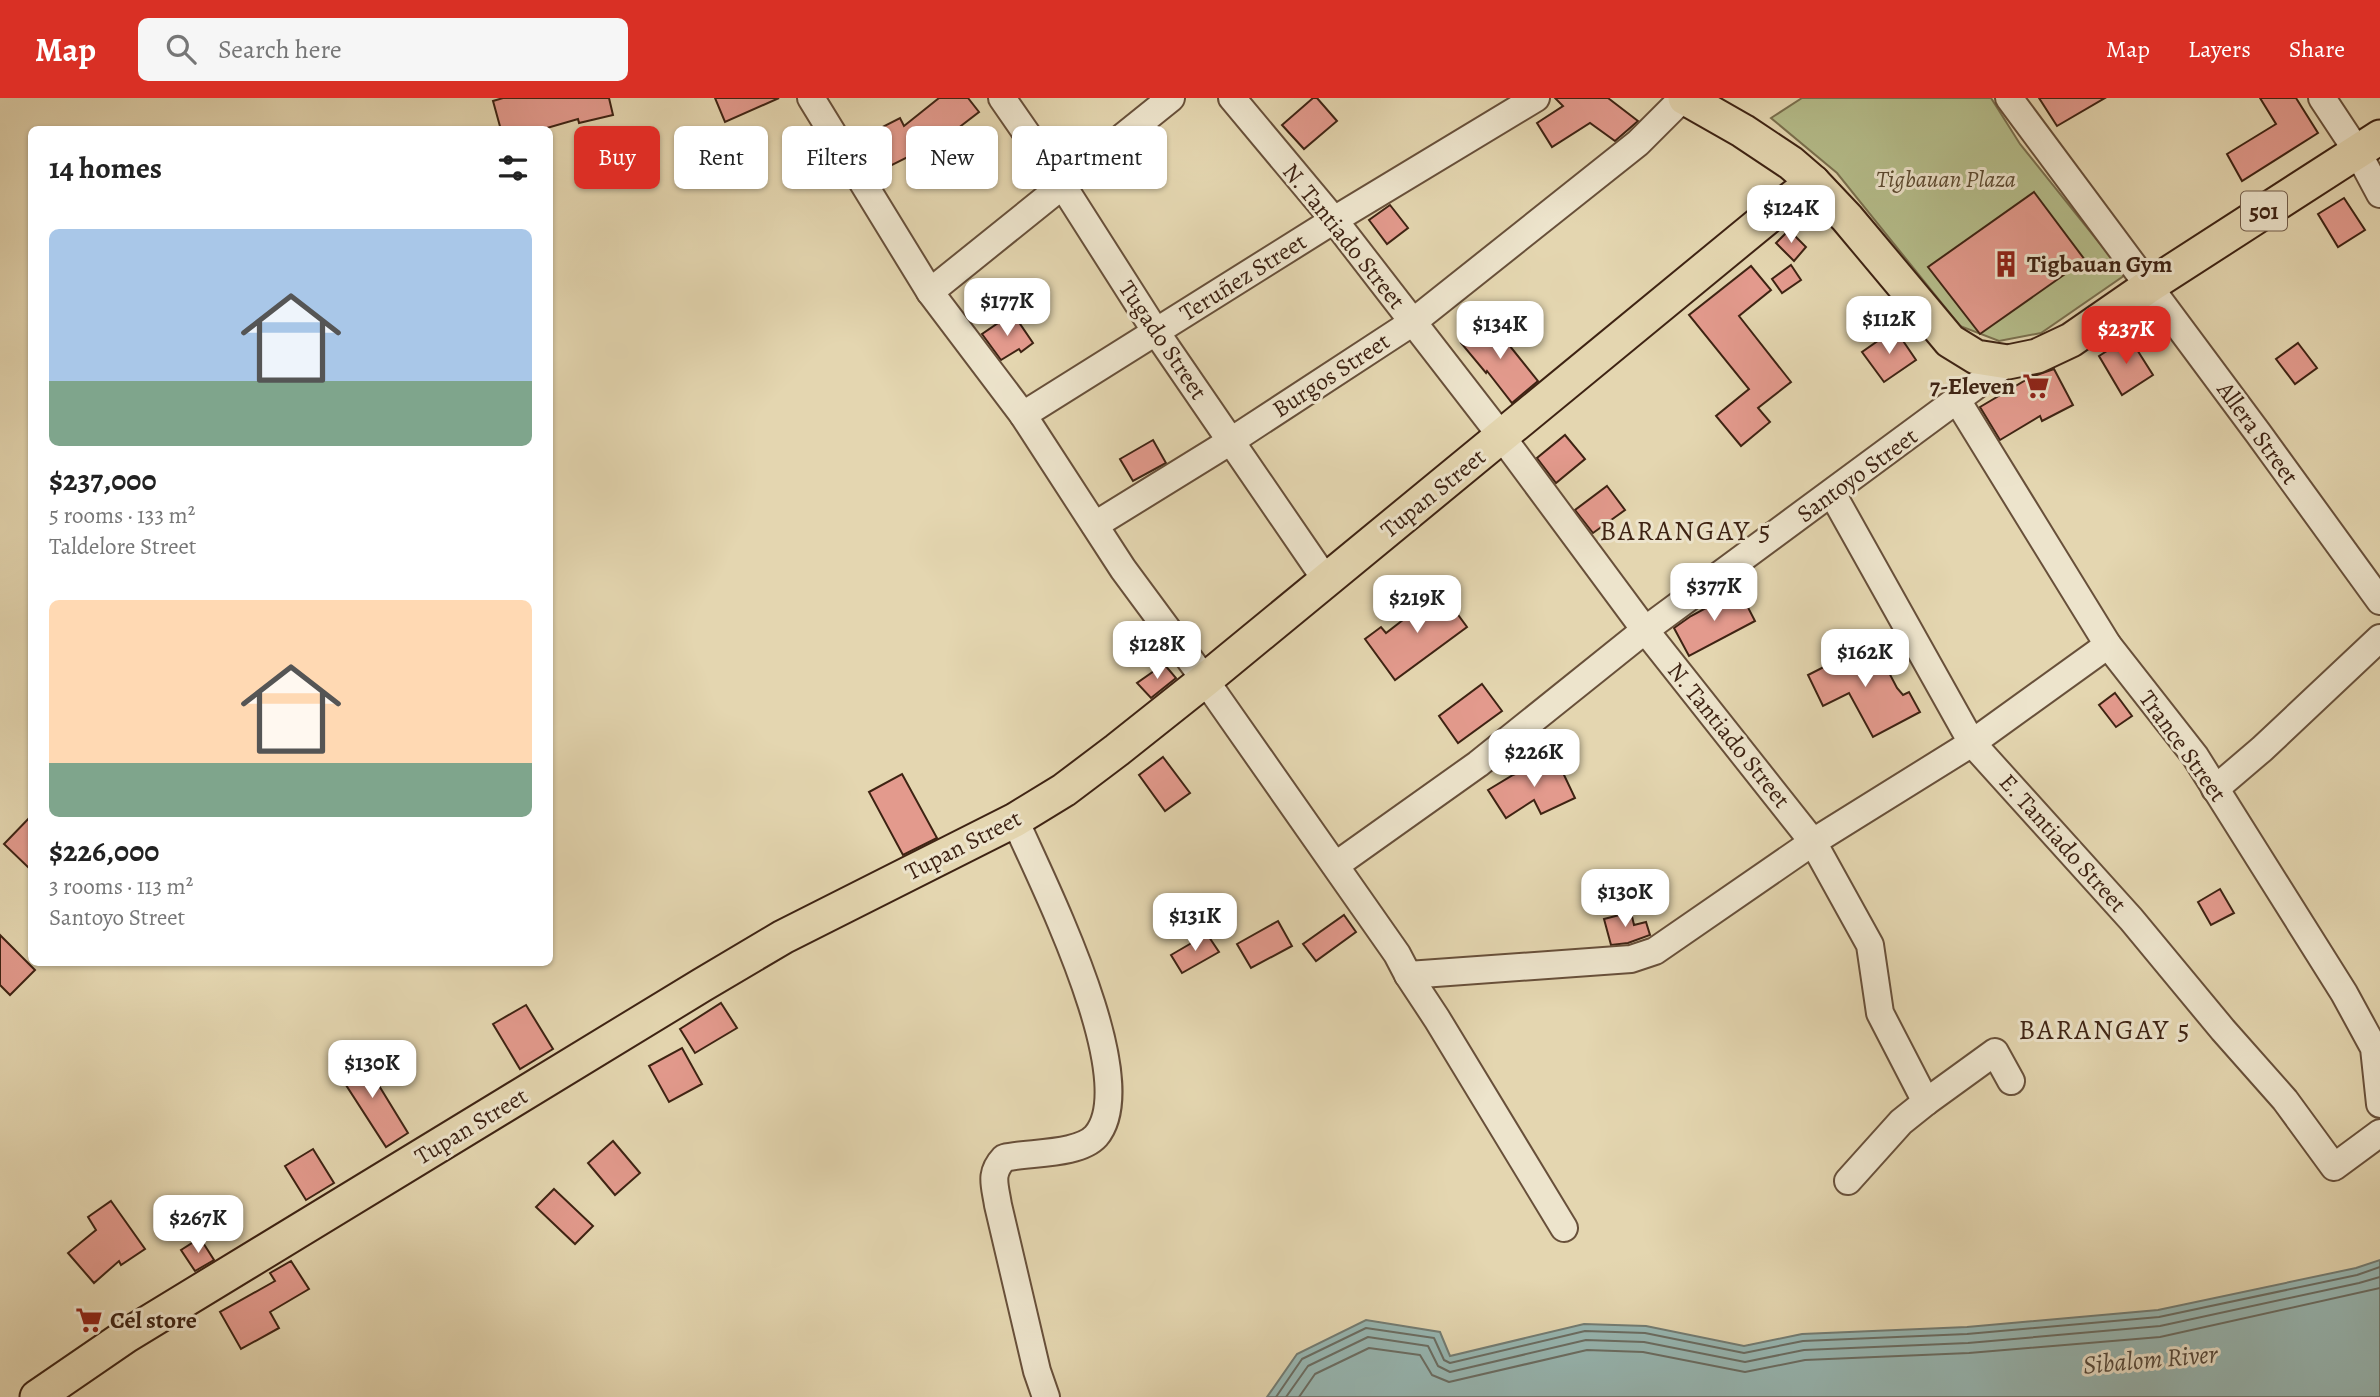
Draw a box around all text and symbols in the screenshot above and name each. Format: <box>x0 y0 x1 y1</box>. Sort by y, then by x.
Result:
search box <box>138 18 628 81</box>
text: Map <box>35 27 96 72</box>
icon: search <box>162 30 200 68</box>
text: Search here <box>218 32 342 67</box>
text: Map <box>2106 33 2150 65</box>
text: Layers <box>2188 33 2251 65</box>
text: Share <box>2289 33 2345 65</box>
chip: Buy <box>574 126 660 189</box>
chip: Rent <box>674 126 768 189</box>
chip: Filters <box>782 126 892 189</box>
chip: New <box>906 126 998 189</box>
chip: Apartment <box>1012 126 1167 189</box>
text: 14 homes <box>49 148 162 188</box>
icon: filters <box>494 149 532 187</box>
street label: N. Tantiado Street <box>1275 156 1413 316</box>
park label: Tigbauan Plaza <box>1876 163 2016 195</box>
pin: $124K <box>1742 186 1840 245</box>
text: $124K <box>1763 192 1819 223</box>
road number: 501 <box>2241 192 2287 230</box>
street label: Teruñez Street <box>1174 225 1312 329</box>
place label: Tigbauan Gym <box>2027 248 2172 280</box>
building icon: Tigbauan Gym <box>1991 249 2021 279</box>
street label: Tugado Street <box>1111 274 1215 406</box>
icon: home <box>228 275 354 401</box>
pin: $177K <box>958 278 1056 338</box>
text: $177K <box>980 285 1034 316</box>
pin: $112K <box>1840 296 1938 356</box>
pin: $134K <box>1451 302 1549 361</box>
text: $112K <box>1862 303 1916 334</box>
pin: $237K <box>2077 306 2175 366</box>
text: $134K <box>1473 308 1527 339</box>
text: $237K <box>2098 313 2154 344</box>
street label: Burgos Street <box>1266 325 1396 425</box>
place label: 7-Eleven <box>1930 370 2016 402</box>
supermarket icon: 7-Eleven <box>2021 371 2051 401</box>
street label: Allera Street <box>2209 374 2306 491</box>
street label: Santoyo Street <box>1790 420 1924 530</box>
street label: Tupan Street <box>1374 441 1492 545</box>
text: $237,000 <box>49 460 157 500</box>
text: 5 rooms · 133 m² <box>49 500 195 531</box>
district label: BARANGAY 5 <box>1599 512 1773 550</box>
text: Taldelore Street <box>49 531 196 562</box>
pin: $377K <box>1665 564 1763 623</box>
text: $377K <box>1686 570 1742 601</box>
pin: $219K <box>1368 575 1466 635</box>
text: $219K <box>1389 582 1445 613</box>
pin: $128K <box>1108 622 1206 681</box>
text: $128K <box>1129 628 1185 659</box>
pin: $162K <box>1816 630 1914 689</box>
text: $162K <box>1837 636 1893 667</box>
icon: home <box>228 646 354 772</box>
street label: N. Tantiado Street <box>1660 655 1798 815</box>
street label: Trance Street <box>2132 684 2234 808</box>
pin: $226K <box>1485 730 1583 789</box>
text: $226K <box>1505 736 1563 767</box>
street label: E. Tantiado Street <box>1992 767 2134 919</box>
street label: Tupan Street <box>900 802 1027 888</box>
text: $226,000 <box>49 831 159 871</box>
pin: $130K <box>1576 870 1674 929</box>
text: 3 rooms · 113 m² <box>49 871 193 902</box>
text: $130K <box>1597 876 1653 907</box>
pin: $131K <box>1146 894 1244 953</box>
text: $131K <box>1169 900 1221 931</box>
text: Santoyo Street <box>49 902 185 933</box>
district label: BARANGAY 5 <box>2018 1011 2192 1049</box>
pin: $130K <box>323 1040 421 1100</box>
text: $130K <box>344 1047 400 1078</box>
street label: Tupan Street <box>409 1080 533 1172</box>
pin: $267K <box>149 1196 247 1255</box>
text: $267K <box>169 1202 227 1233</box>
place label: Cel store <box>110 1304 197 1336</box>
supermarket icon: Cel store <box>74 1305 104 1335</box>
water label: Sibalom River <box>2081 1336 2220 1383</box>

